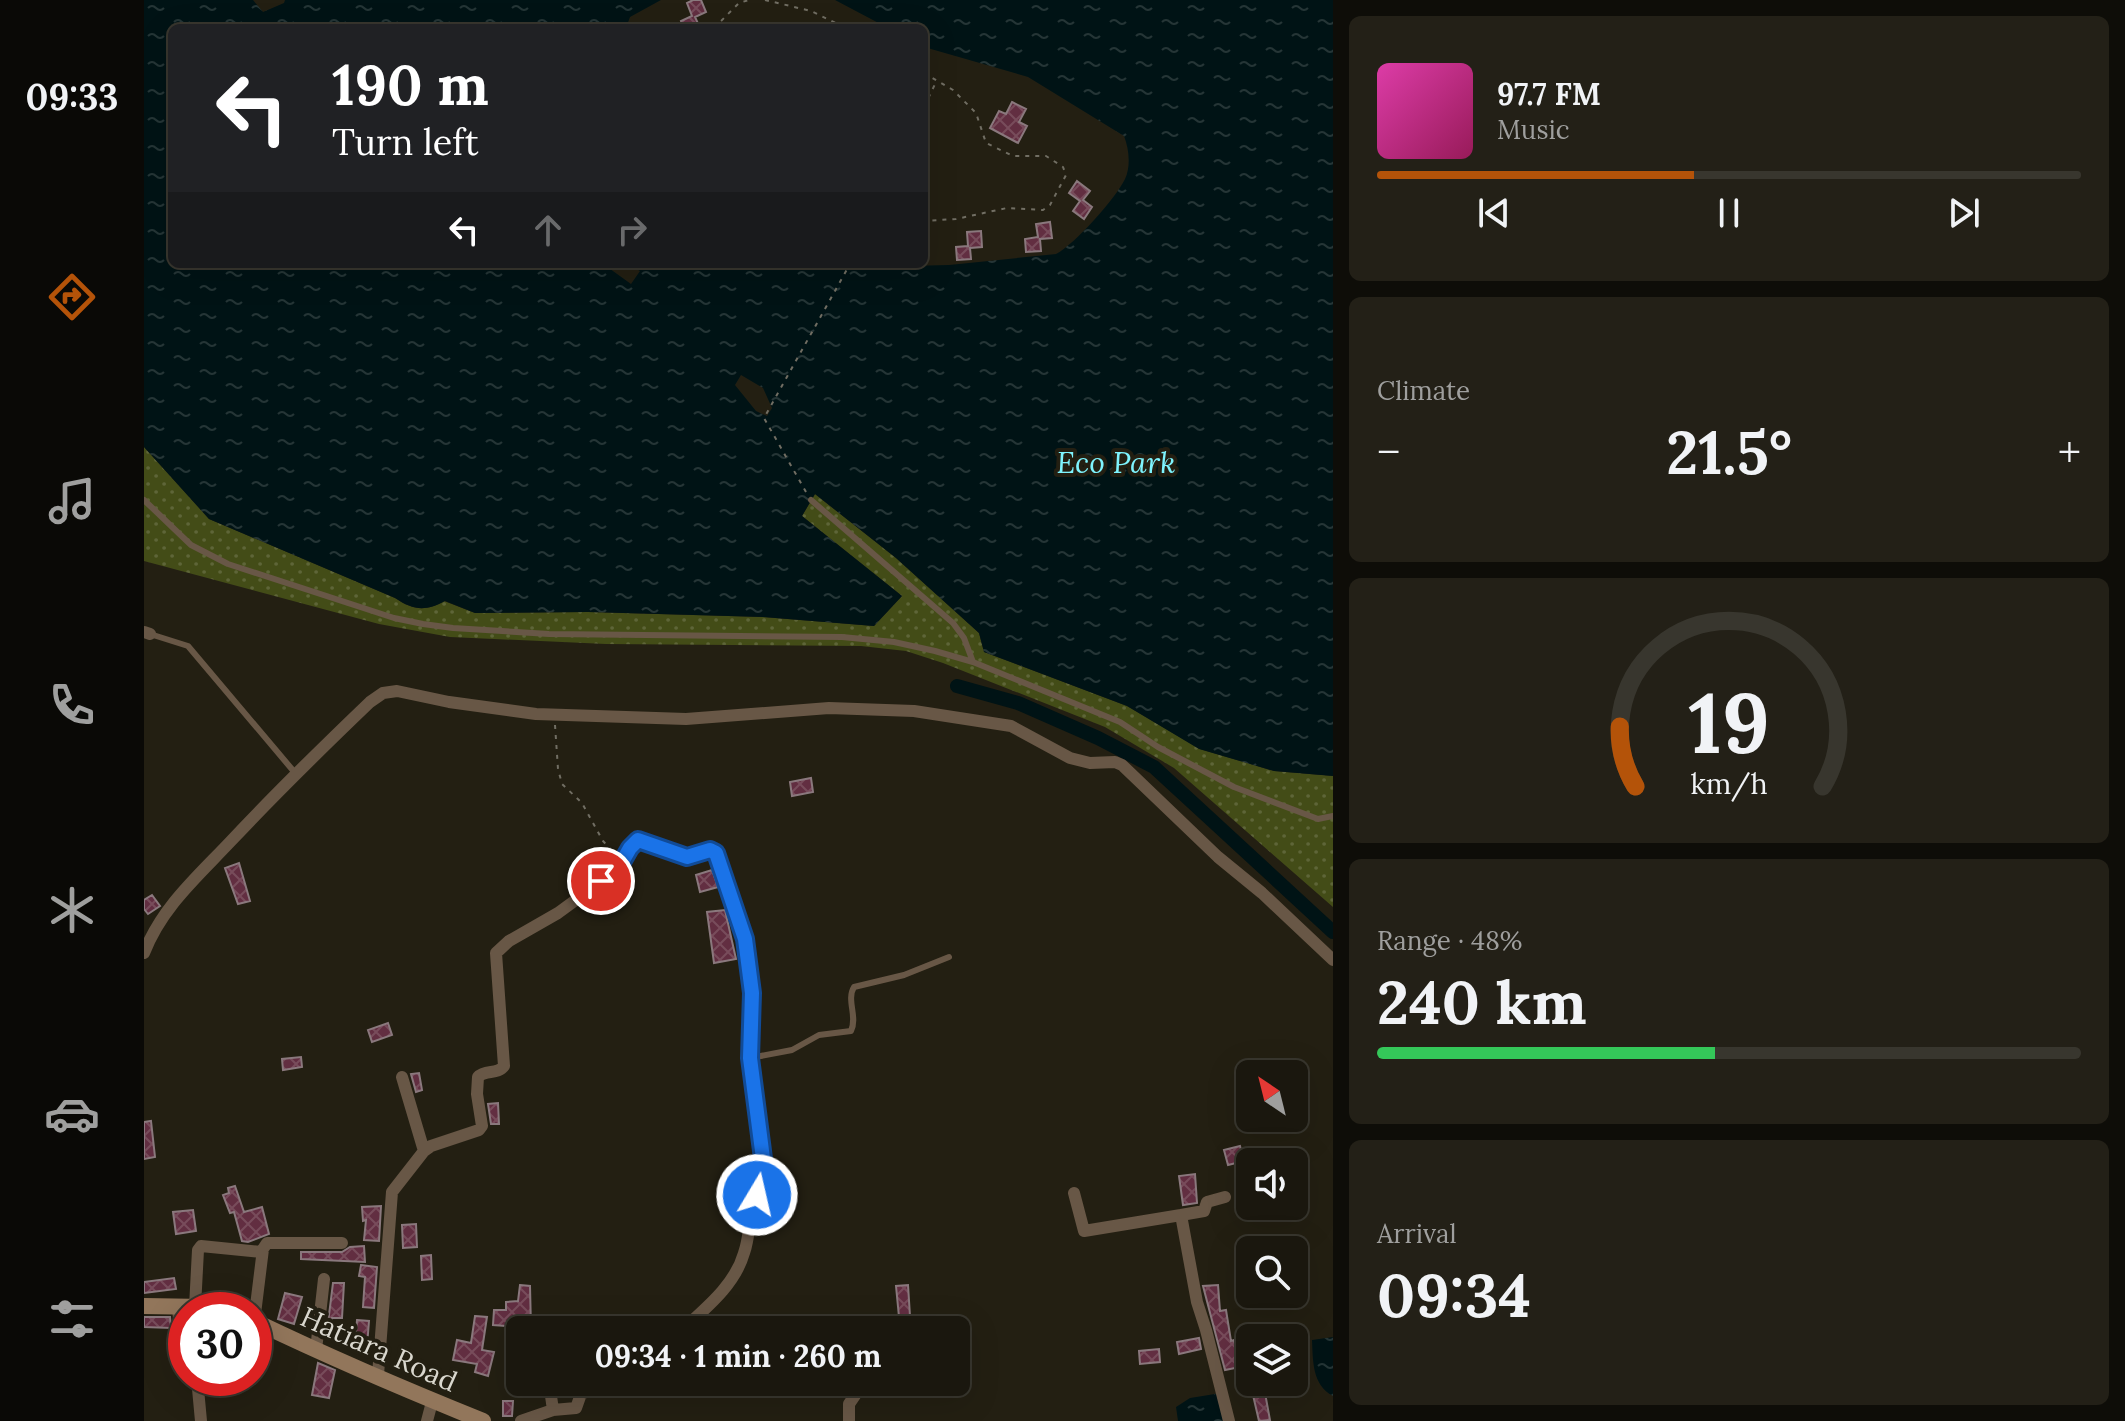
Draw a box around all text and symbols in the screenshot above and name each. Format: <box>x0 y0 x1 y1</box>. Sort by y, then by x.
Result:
text: 190 m <box>332 49 489 120</box>
icon: left <box>200 56 304 160</box>
text: 09:33 <box>26 74 118 120</box>
text: 97.7 FM <box>1497 75 1601 113</box>
text: Music <box>1497 113 1570 146</box>
text: Turn left <box>332 119 479 165</box>
icon: previous <box>1472 191 1516 235</box>
icon: pause <box>1707 191 1751 235</box>
icon: next <box>1942 191 1986 235</box>
icon: left <box>442 208 486 252</box>
icon: ahead <box>526 208 570 252</box>
icon: right <box>610 208 654 252</box>
icon: directions <box>44 269 100 325</box>
text: Climate <box>1377 374 1470 407</box>
text: 21.5° <box>1666 414 1792 490</box>
text: − <box>1377 424 1400 480</box>
text: + <box>2058 424 2081 480</box>
water label: Eco Park <box>1056 443 1176 481</box>
icon: music <box>44 473 100 529</box>
text: 19 <box>1688 668 1770 775</box>
icon: phone <box>44 677 100 733</box>
text: km/h <box>1690 765 1768 802</box>
pin <box>567 847 635 915</box>
icon: arrive <box>579 859 623 903</box>
icon: climate <box>44 882 100 938</box>
text: Range · 48% <box>1377 924 1522 957</box>
text: 240 km <box>1377 964 1587 1040</box>
north arrow <box>1236 1060 1308 1132</box>
map controls <box>1236 1060 1308 1396</box>
icon: car <box>44 1086 100 1142</box>
button: sound <box>1236 1148 1308 1220</box>
position arrow <box>715 1153 799 1237</box>
text: Arrival <box>1377 1217 1456 1250</box>
button: search <box>1236 1236 1308 1308</box>
text: 09:34 <box>1377 1257 1531 1333</box>
icon: filters <box>44 1291 100 1347</box>
speed limit sign: 30 <box>168 1292 272 1396</box>
street label: Hatiara Road <box>295 1298 463 1400</box>
button: layers <box>1236 1324 1308 1396</box>
text: 09:34 · 1 min · 260 m <box>595 1337 881 1375</box>

